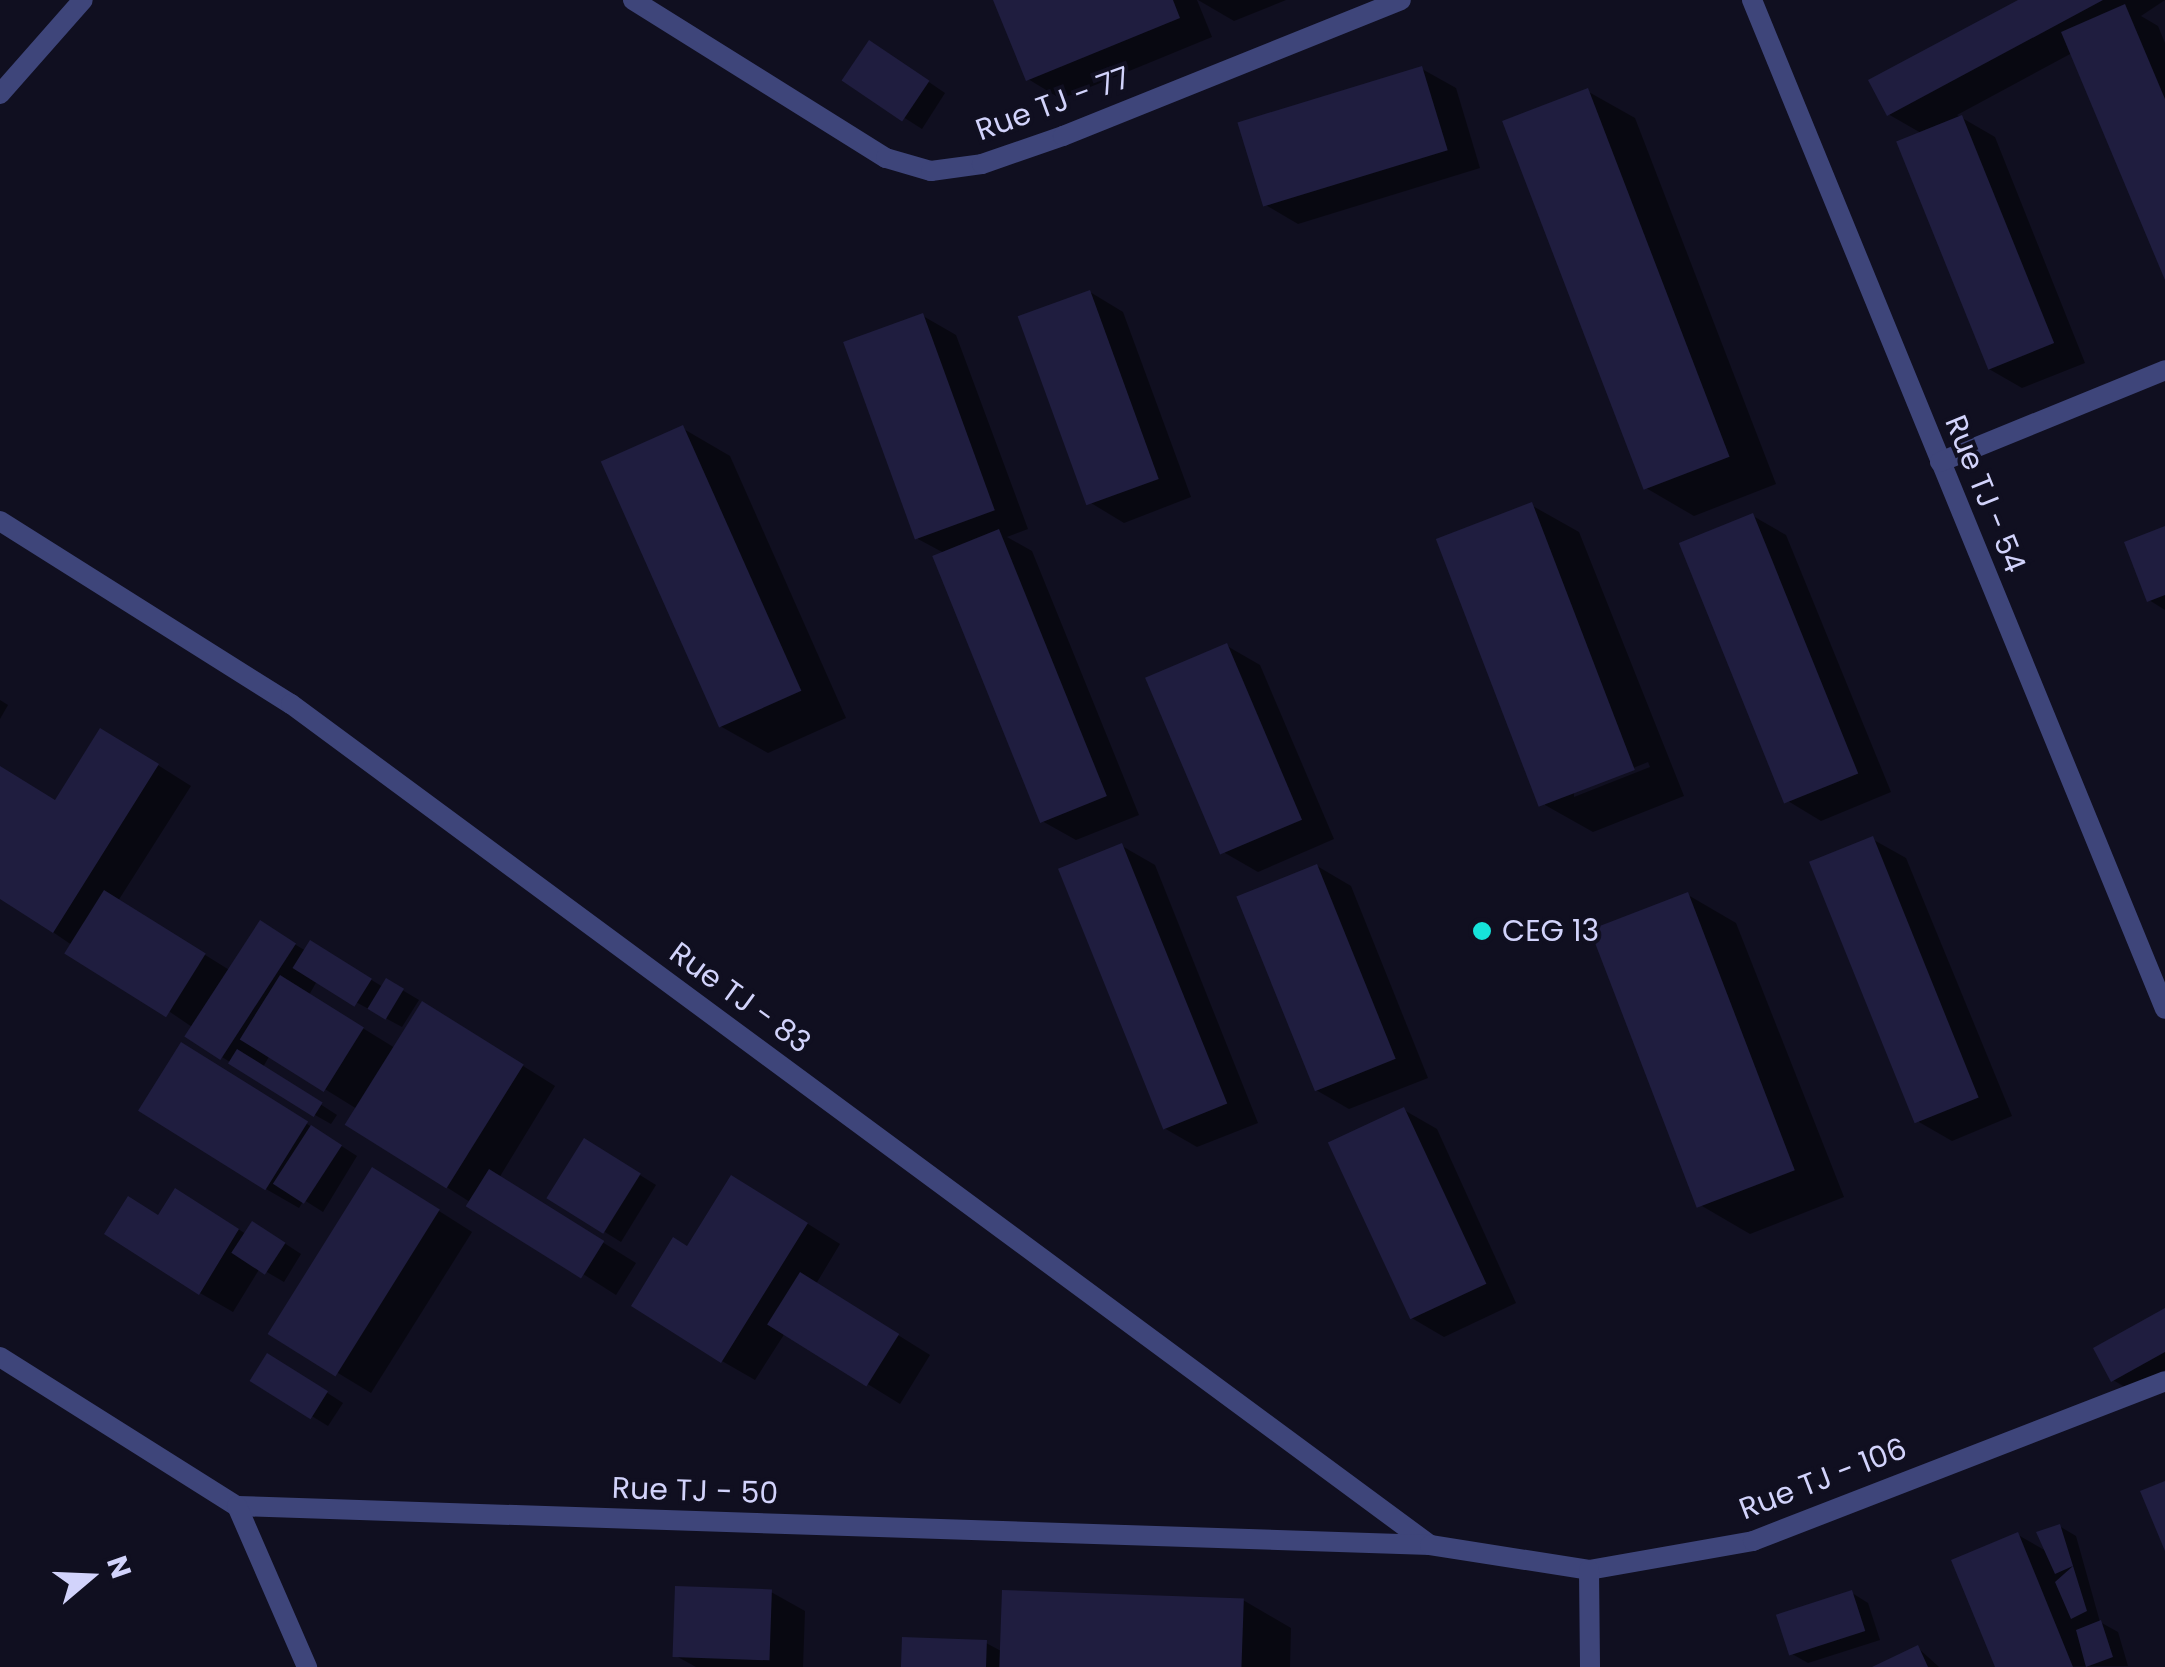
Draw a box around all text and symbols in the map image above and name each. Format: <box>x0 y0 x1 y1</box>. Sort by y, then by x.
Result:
street label: Rue TJ - 77 <box>971 59 1135 149</box>
street label: Rue TJ - 54 <box>1937 410 2033 578</box>
place label: CEG 13 <box>1502 913 1599 949</box>
marker: CEG 13 <box>1471 920 1493 942</box>
street label: Rue TJ - 83 <box>663 935 817 1061</box>
street label: Rue TJ - 106 <box>1734 1431 1912 1527</box>
street label: Rue TJ - 50 <box>611 1470 779 1512</box>
north arrow <box>40 1527 140 1627</box>
text: N <box>97 1551 141 1583</box>

